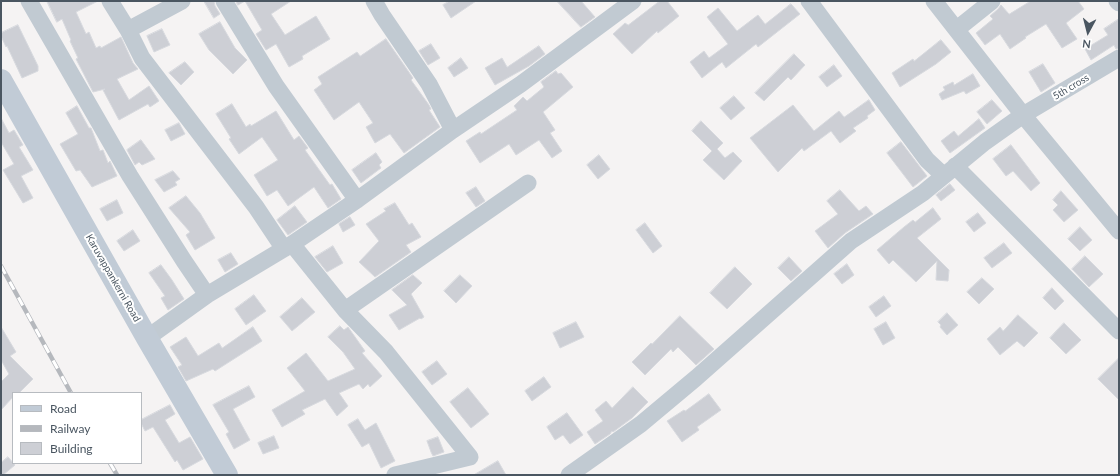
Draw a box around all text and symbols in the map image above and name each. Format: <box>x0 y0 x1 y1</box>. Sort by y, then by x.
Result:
north arrow <box>1068 12 1108 52</box>
text: N <box>1081 37 1091 51</box>
street label: 5th cross <box>1051 72 1091 102</box>
street label: Karuvappankerni Road <box>83 232 143 324</box>
legend <box>12 392 142 464</box>
text: Road <box>50 401 77 416</box>
text: Railway <box>50 421 90 436</box>
text: Building <box>50 441 93 456</box>

